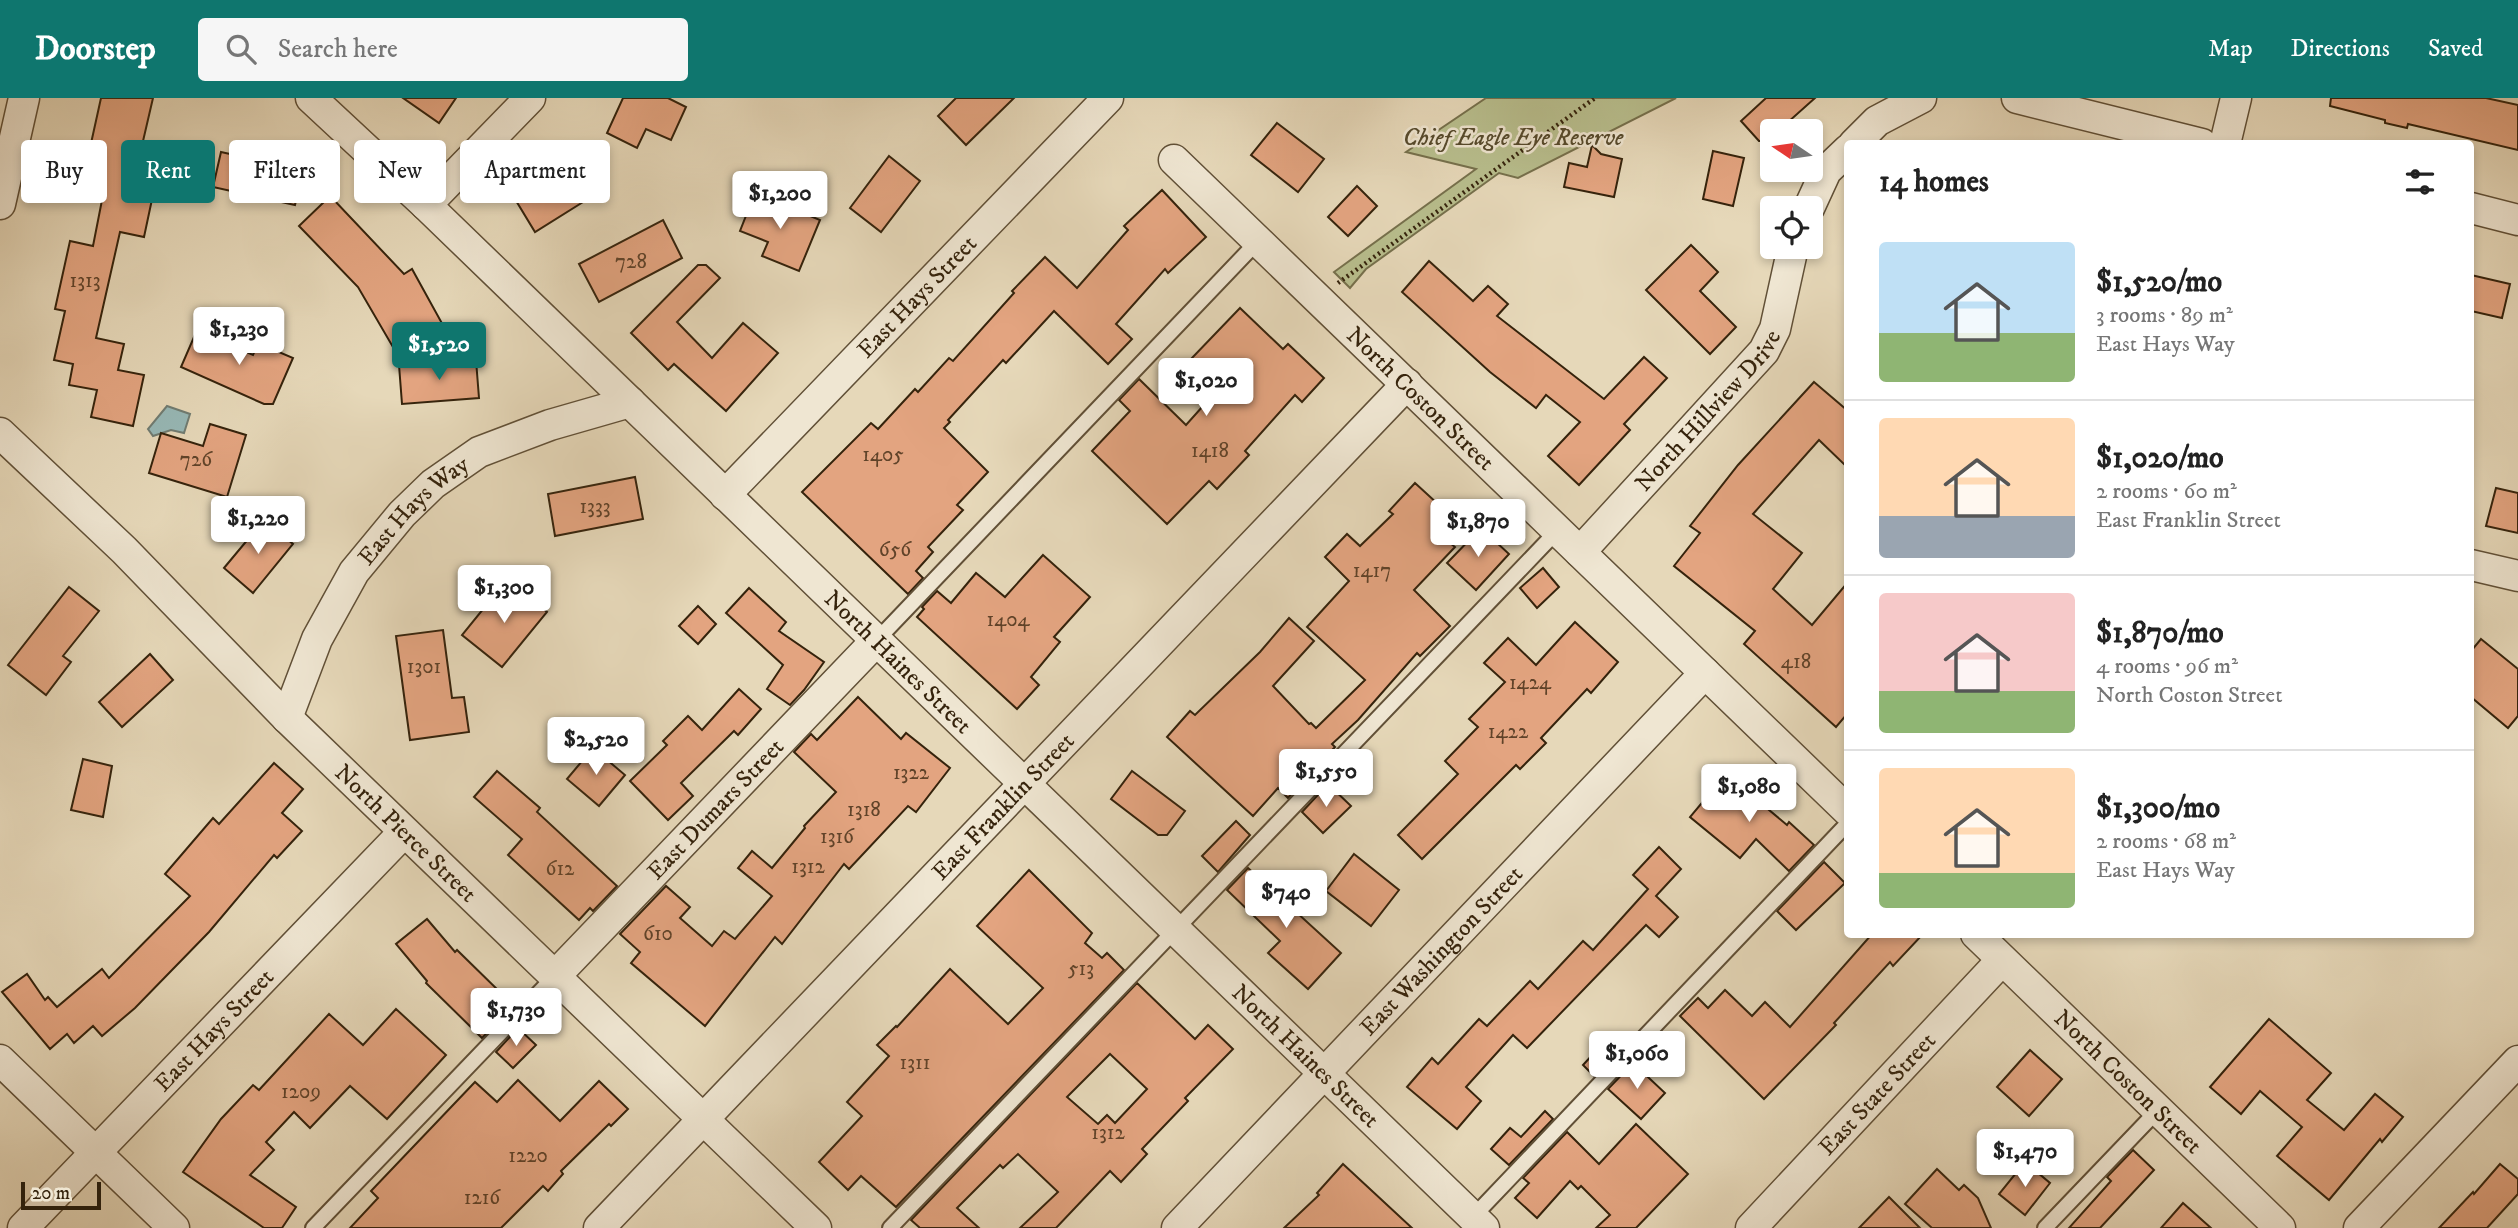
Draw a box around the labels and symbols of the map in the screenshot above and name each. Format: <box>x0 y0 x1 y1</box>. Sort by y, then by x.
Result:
north arrow <box>1760 119 1824 182</box>
park label: Chief Eagle Eye Reserve <box>1403 123 1624 153</box>
pin: $1,200 <box>723 172 837 231</box>
street label: East Hays Street <box>851 229 984 365</box>
house number: 728 <box>615 249 647 275</box>
house number: 1313 <box>69 268 101 294</box>
pin: $1,230 <box>182 308 296 367</box>
street label: North Coston Street <box>1340 321 1501 478</box>
pin: $1,520 <box>382 322 496 382</box>
street label: North Hillview Drive <box>1629 325 1788 498</box>
pin: $1,020 <box>1149 358 1263 418</box>
house number: 1418 <box>1191 438 1229 464</box>
house number: 1405 <box>862 442 904 468</box>
house number: 726 <box>180 447 213 473</box>
street label: East Hays Way <box>352 449 475 572</box>
house number: 1333 <box>579 494 611 520</box>
pin: $1,220 <box>201 496 315 556</box>
pin: $1,870 <box>1421 500 1535 559</box>
house number: 656 <box>879 537 912 563</box>
house number: 1417 <box>1353 558 1391 584</box>
pin: $1,300 <box>447 566 561 625</box>
street label: North Haines Street <box>817 584 978 741</box>
house number: 1404 <box>986 607 1030 633</box>
house number: 418 <box>1781 649 1811 675</box>
house number: 1301 <box>407 654 441 680</box>
house number: 1424 <box>1509 670 1552 696</box>
pin: $2,520 <box>539 718 653 777</box>
house number: 1422 <box>1488 719 1529 745</box>
street label: East Franklin Street <box>926 727 1081 887</box>
street label: East Dumars Street <box>641 732 791 887</box>
pin: $1,550 <box>1269 750 1383 809</box>
street label: North Pierce Street <box>328 758 483 909</box>
house number: 1322 <box>893 760 930 786</box>
pin: $1,080 <box>1692 764 1806 824</box>
house number: 1318 <box>847 797 881 823</box>
house number: 1316 <box>820 824 855 850</box>
house number: 1312 <box>791 854 825 880</box>
house number: 612 <box>546 856 575 882</box>
street label: East Washington Street <box>1354 860 1530 1043</box>
pin: $740 <box>1245 870 1327 930</box>
house number: 610 <box>643 921 673 947</box>
house number: 513 <box>1068 956 1094 982</box>
street label: East Hays Street <box>148 962 281 1098</box>
street label: North Haines Street <box>1225 978 1386 1135</box>
pin: $1,730 <box>459 988 573 1048</box>
street label: North Coston Street <box>2047 1004 2208 1161</box>
street label: East State Street <box>1813 1026 1943 1162</box>
pin: $1,060 <box>1580 1032 1694 1091</box>
house number: 1311 <box>900 1050 930 1076</box>
house number: 1209 <box>281 1079 321 1105</box>
house number: 1312 <box>1091 1120 1125 1146</box>
pin: $1,470 <box>1968 1130 2082 1189</box>
house number: 1220 <box>508 1143 548 1169</box>
scale bar <box>21 1179 102 1211</box>
house number: 1216 <box>464 1185 501 1211</box>

